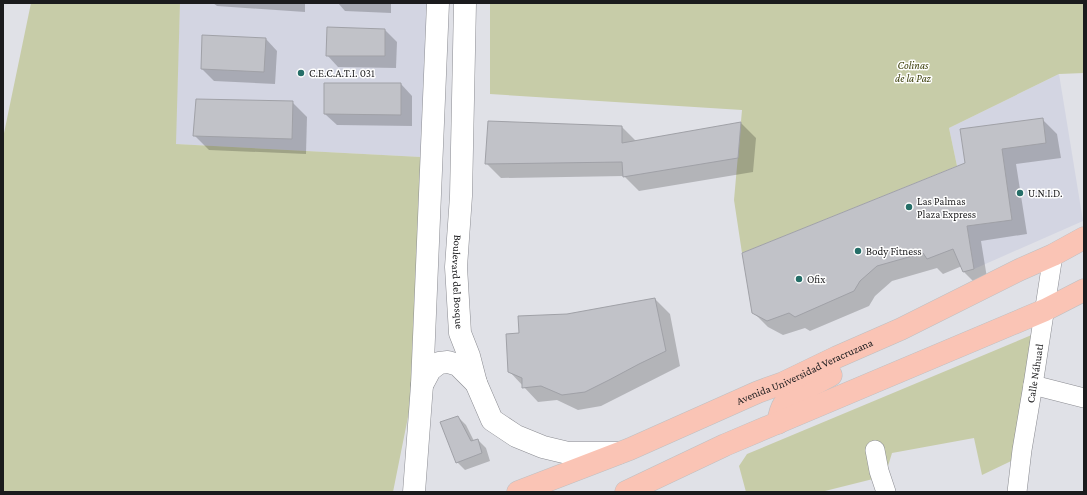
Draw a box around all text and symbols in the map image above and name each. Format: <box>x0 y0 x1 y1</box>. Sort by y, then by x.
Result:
park label: Colinas de la Paz <box>895 59 932 84</box>
place label: C.E.C.A.T.I. 031 <box>309 67 375 79</box>
marker: C.E.C.A.T.I. 031 <box>296 68 306 78</box>
place label: U.N.I.D. <box>1028 187 1063 199</box>
marker: U.N.I.D. <box>1015 188 1025 198</box>
place label: Las Palmas Plaza Express <box>917 195 976 221</box>
marker: Las Palmas Plaza Express <box>904 202 914 212</box>
street label: Boulevard del Bosque <box>450 234 466 329</box>
place label: Body Fitness <box>866 245 922 258</box>
marker: Body Fitness <box>853 246 863 256</box>
place label: Ofix <box>807 273 825 285</box>
marker: Ofix <box>794 274 804 284</box>
street label: Avenida Universidad Veracruzana <box>735 336 874 407</box>
street label: Calle Náhuatl <box>1024 343 1045 404</box>

